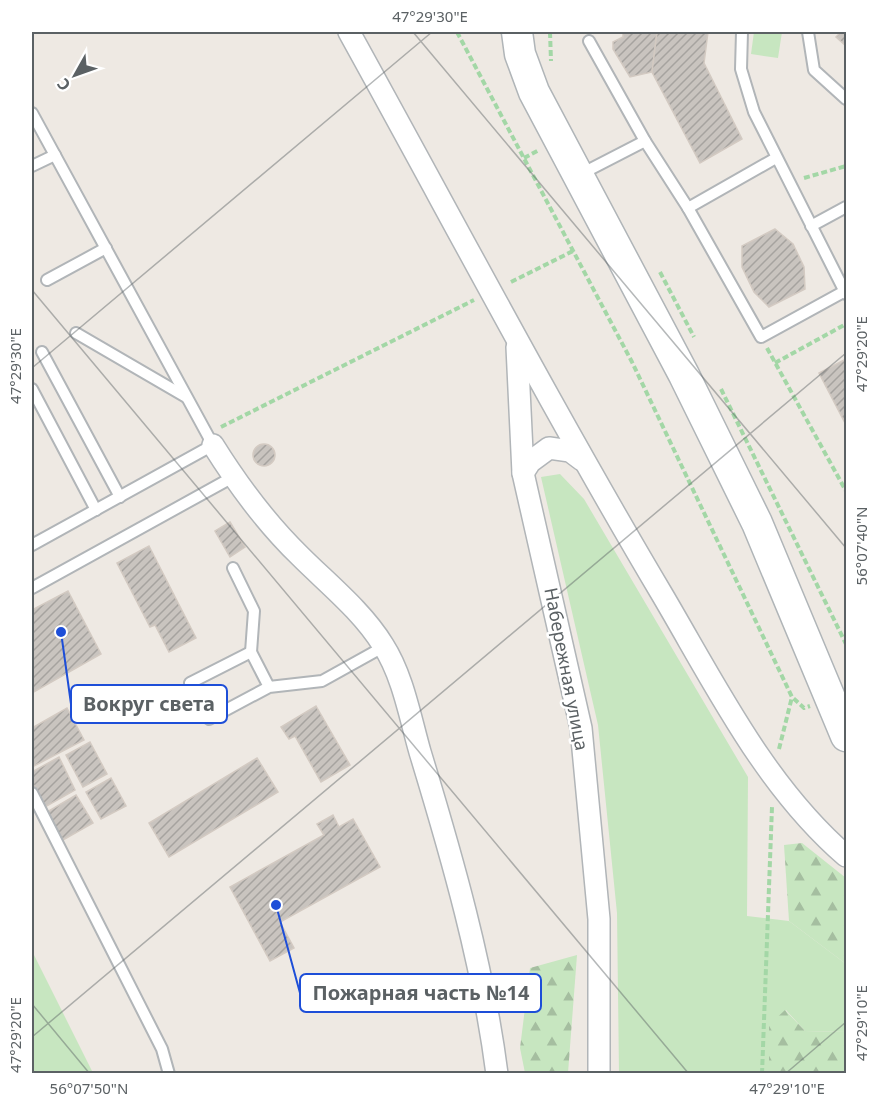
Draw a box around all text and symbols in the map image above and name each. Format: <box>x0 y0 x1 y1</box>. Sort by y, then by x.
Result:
text: 47°29'30"E <box>392 6 468 26</box>
north arrow <box>45 45 105 105</box>
text: С <box>52 74 75 96</box>
text: 47°29'20"E <box>851 316 871 392</box>
text: 47°29'30"E <box>5 328 25 404</box>
text: 56°07'40"N <box>851 507 871 585</box>
street label: Набережная улица <box>539 585 595 752</box>
callout: Вокруг света <box>71 685 227 723</box>
text: Вокруг света <box>83 690 215 717</box>
callout: Пожарная часть №14 <box>300 974 541 1012</box>
text: Пожарная часть №14 <box>313 979 530 1006</box>
text: 47°29'10"E <box>851 985 871 1061</box>
text: 47°29'20"E <box>5 997 25 1073</box>
text: 56°07'50"N <box>50 1078 128 1098</box>
text: 47°29'10"E <box>749 1078 825 1098</box>

